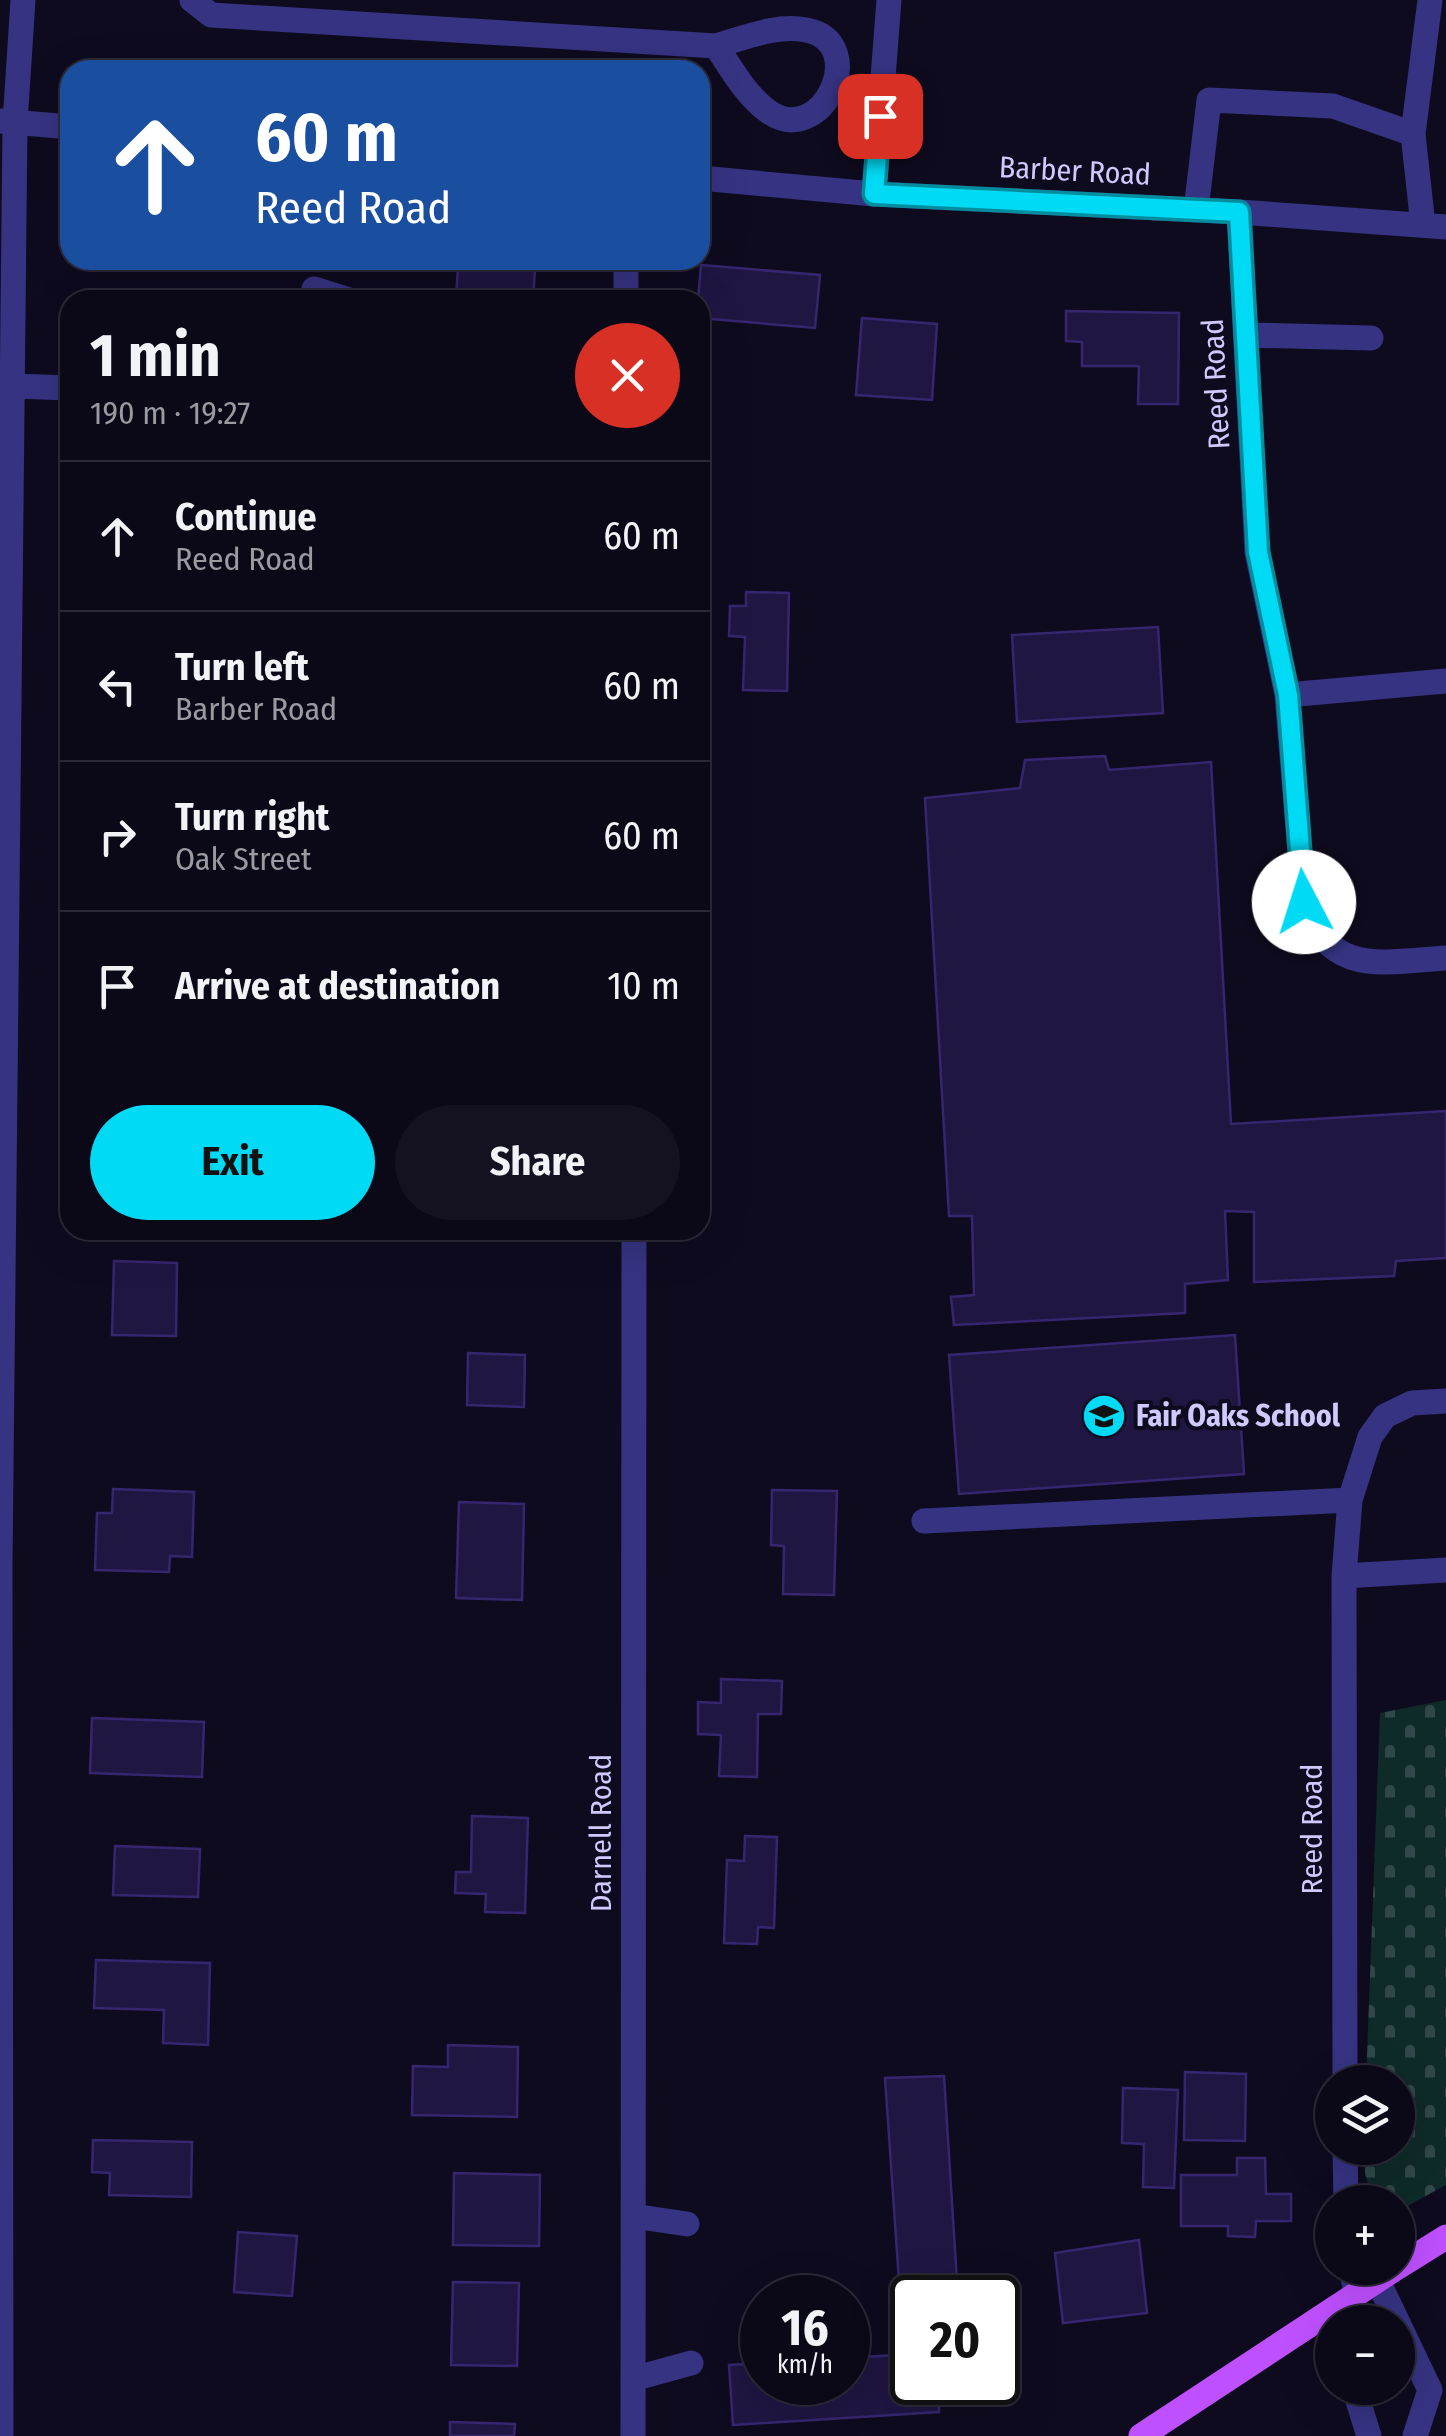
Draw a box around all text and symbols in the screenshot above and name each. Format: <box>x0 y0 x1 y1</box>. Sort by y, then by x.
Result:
pin <box>838 74 923 159</box>
icon: arrive <box>853 89 908 144</box>
text: 60 m <box>255 96 398 180</box>
icon: ahead <box>90 100 220 230</box>
street label: Barber Road <box>998 149 1152 193</box>
text: Reed Road <box>255 181 451 235</box>
street label: Reed Road <box>1195 318 1237 450</box>
text: 1 min <box>90 320 221 392</box>
button: close <box>575 323 680 428</box>
text: 190 m · 19:27 <box>90 394 250 432</box>
text: Continue <box>175 494 316 540</box>
icon: ahead <box>90 509 145 564</box>
text: 60 m <box>603 513 680 559</box>
text: Reed Road <box>175 540 315 578</box>
text: Turn left <box>175 644 309 690</box>
icon: left <box>90 659 145 714</box>
text: 60 m <box>603 663 680 709</box>
text: Barber Road <box>175 690 337 728</box>
text: Turn right <box>175 794 329 840</box>
icon: right <box>90 809 145 864</box>
text: 60 m <box>603 813 680 859</box>
text: Oak Street <box>175 840 312 878</box>
position arrow <box>1252 850 1356 954</box>
icon: arrive <box>90 959 145 1014</box>
text: Arrive at destination <box>175 963 500 1009</box>
text: 10 m <box>607 963 680 1009</box>
button: Exit <box>90 1105 375 1220</box>
button: Share <box>395 1105 680 1220</box>
school or university icon: Fair Oaks School <box>1081 1393 1127 1439</box>
place label: Fair Oaks School <box>1136 1398 1341 1434</box>
street label: Darnell Road <box>583 1754 619 1912</box>
street label: Reed Road <box>1294 1764 1330 1894</box>
map controls <box>1315 2065 1415 2405</box>
button: layers <box>1315 2065 1415 2165</box>
button: + <box>1315 2185 1415 2285</box>
speed limit sign: 20 <box>890 2275 1020 2405</box>
text: 16 <box>781 2298 829 2358</box>
button: − <box>1315 2305 1415 2405</box>
text: km/h <box>777 2350 833 2380</box>

